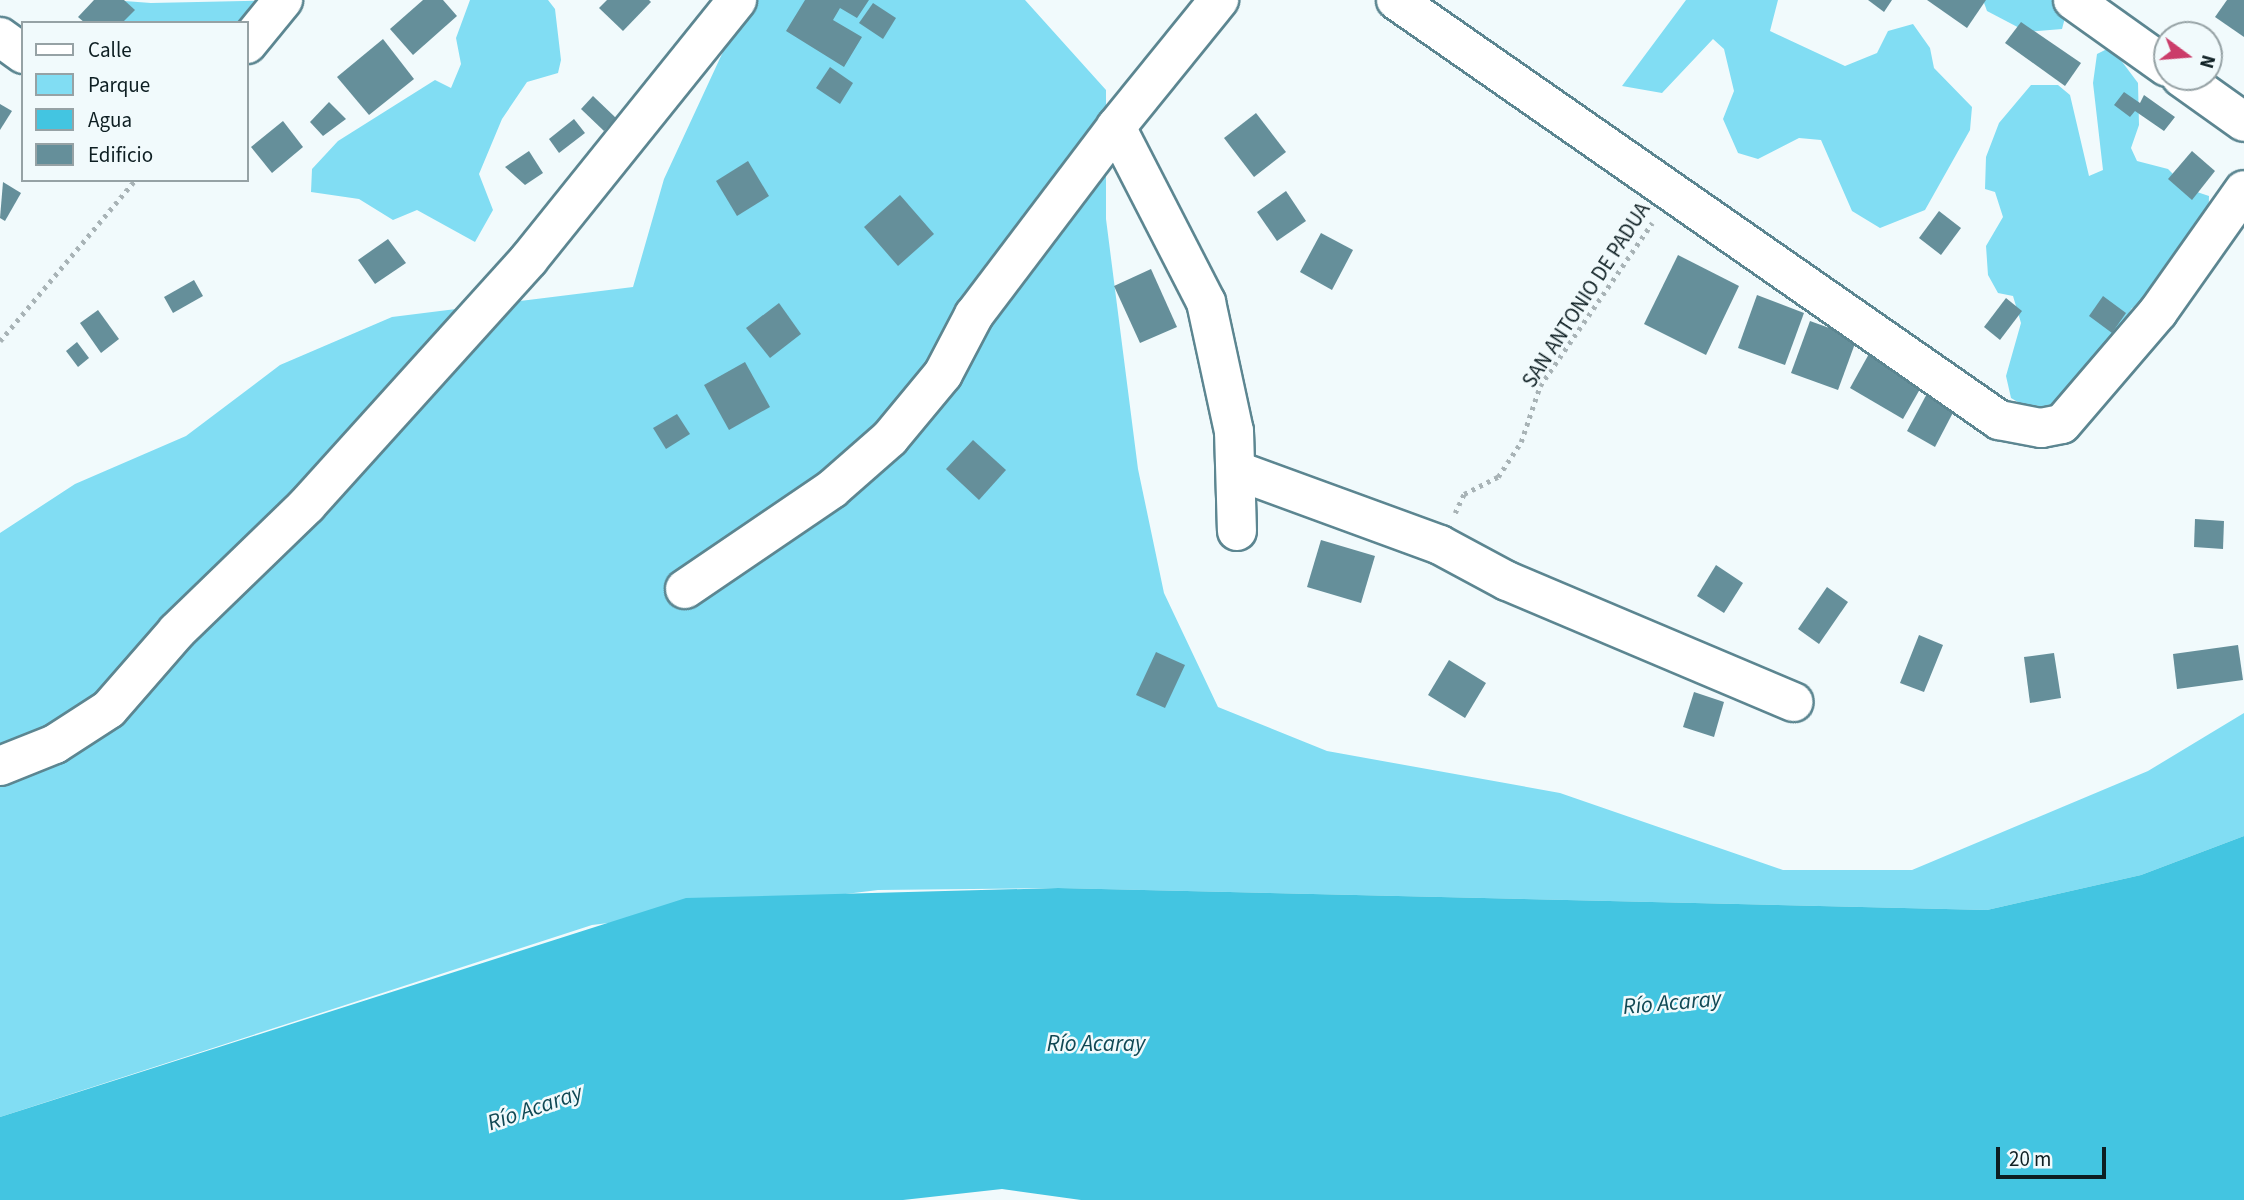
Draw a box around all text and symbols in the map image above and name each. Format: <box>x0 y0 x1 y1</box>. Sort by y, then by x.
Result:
legend <box>21 21 248 182</box>
north arrow <box>2153 21 2223 91</box>
text: Calle <box>88 35 132 65</box>
text: N <box>2192 52 2221 71</box>
text: Parque <box>88 70 150 100</box>
text: Agua <box>88 105 132 135</box>
text: Edificio <box>88 140 153 170</box>
street label: SAN ANTONIO DE PADUA <box>1517 198 1655 392</box>
water label: Río Acaray <box>1622 985 1722 1021</box>
water label: Río Acaray <box>1047 1030 1145 1058</box>
water label: Río Acaray <box>484 1079 586 1137</box>
scale bar <box>1999 1134 2109 1178</box>
text: 20 m <box>2009 1144 2051 1174</box>

